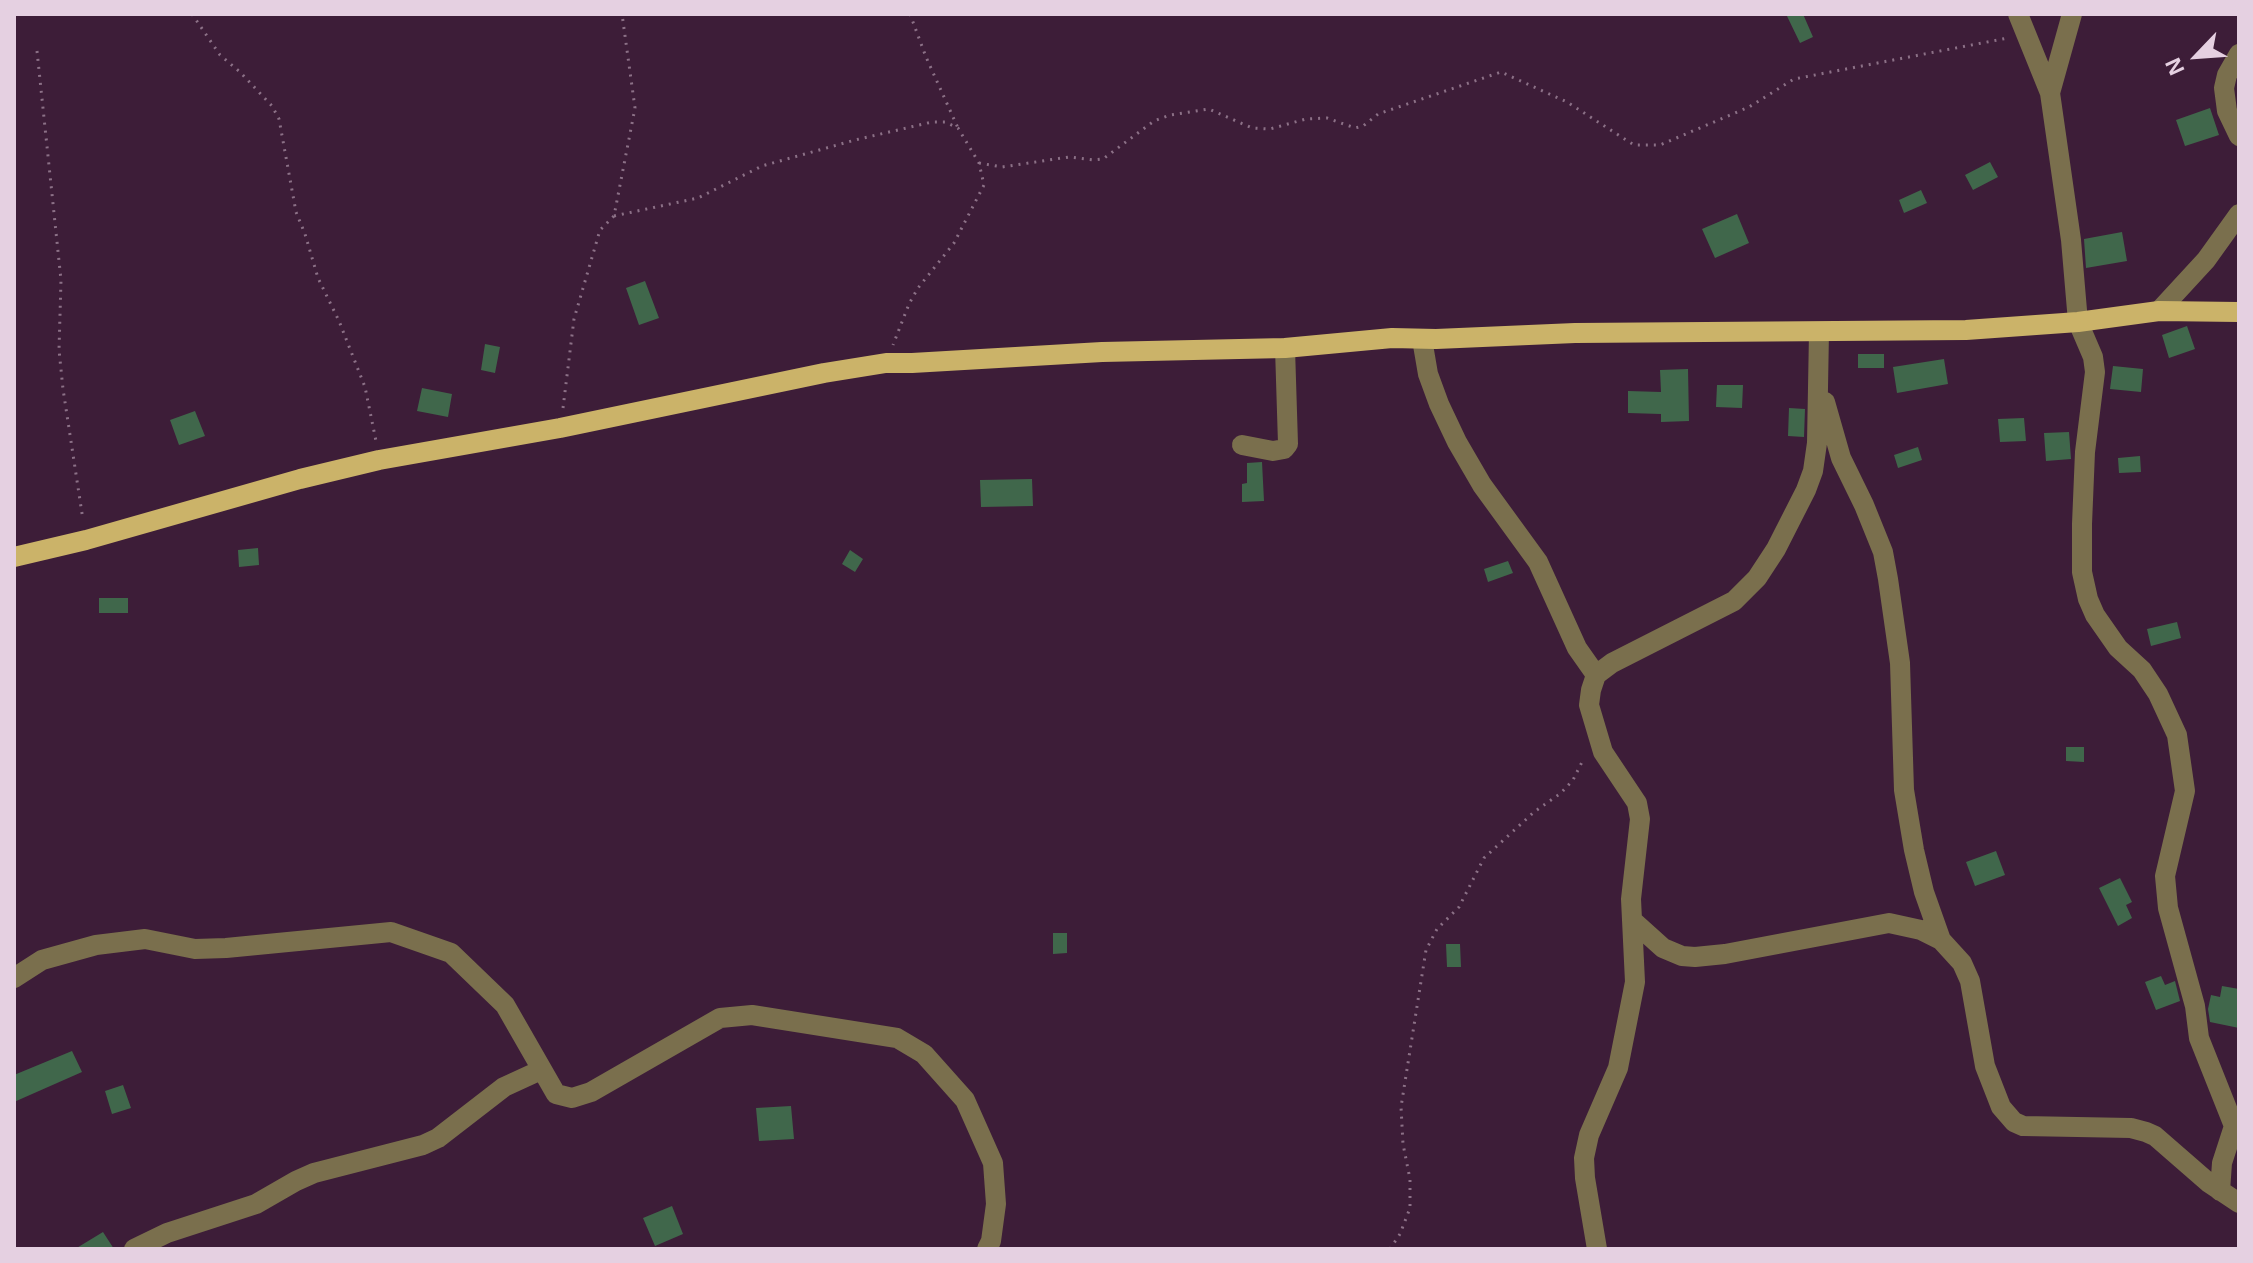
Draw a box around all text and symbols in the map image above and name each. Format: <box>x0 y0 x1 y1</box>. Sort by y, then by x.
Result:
north arrow <box>2157 16 2237 96</box>
text: N <box>2160 54 2189 79</box>

